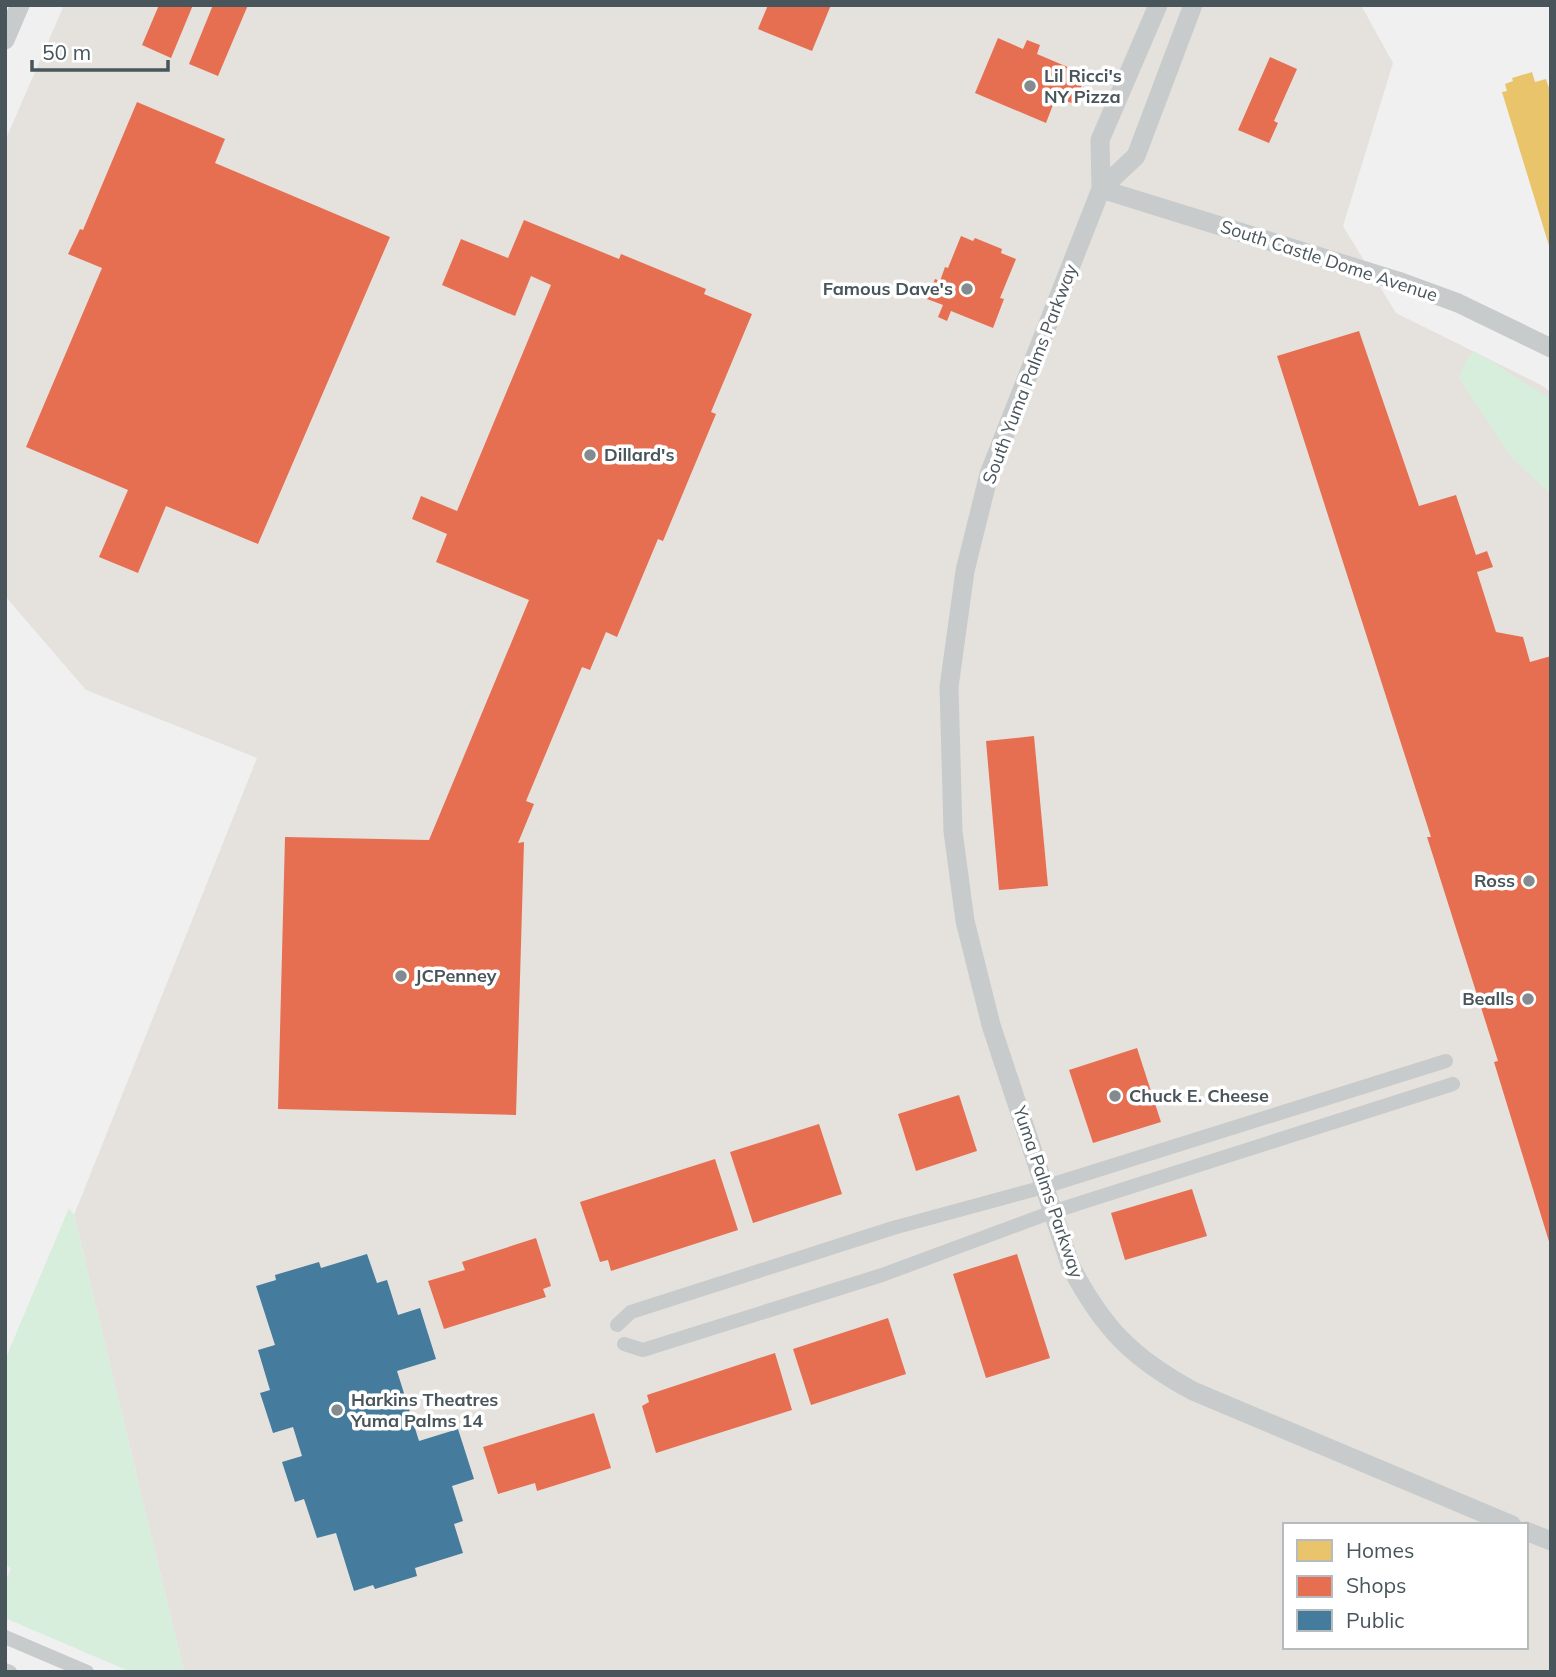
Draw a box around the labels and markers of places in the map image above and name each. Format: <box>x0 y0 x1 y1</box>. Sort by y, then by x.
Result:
place label: Lil Ricci's NY Pizza <box>1044 64 1122 108</box>
marker: Lil Ricci's NY Pizza <box>1022 78 1038 94</box>
place label: Famous Dave's <box>823 277 953 300</box>
marker: Famous Dave's <box>959 281 975 297</box>
place label: Dillard's <box>604 443 674 466</box>
marker: Dillard's <box>582 447 598 463</box>
place label: Ross <box>1474 869 1515 892</box>
marker: Ross <box>1521 873 1537 889</box>
place label: JCPenney <box>415 964 497 987</box>
marker: JCPenney <box>393 968 409 984</box>
place label: Bealls <box>1462 987 1514 1010</box>
marker: Bealls <box>1520 991 1536 1007</box>
place label: Chuck E. Cheese <box>1129 1084 1269 1107</box>
marker: Chuck E. Cheese <box>1107 1088 1123 1104</box>
place label: Harkins Theatres Yuma Palms 14 <box>350 1388 498 1432</box>
marker: Harkins Theatres Yuma Palms 14 <box>329 1402 345 1418</box>

